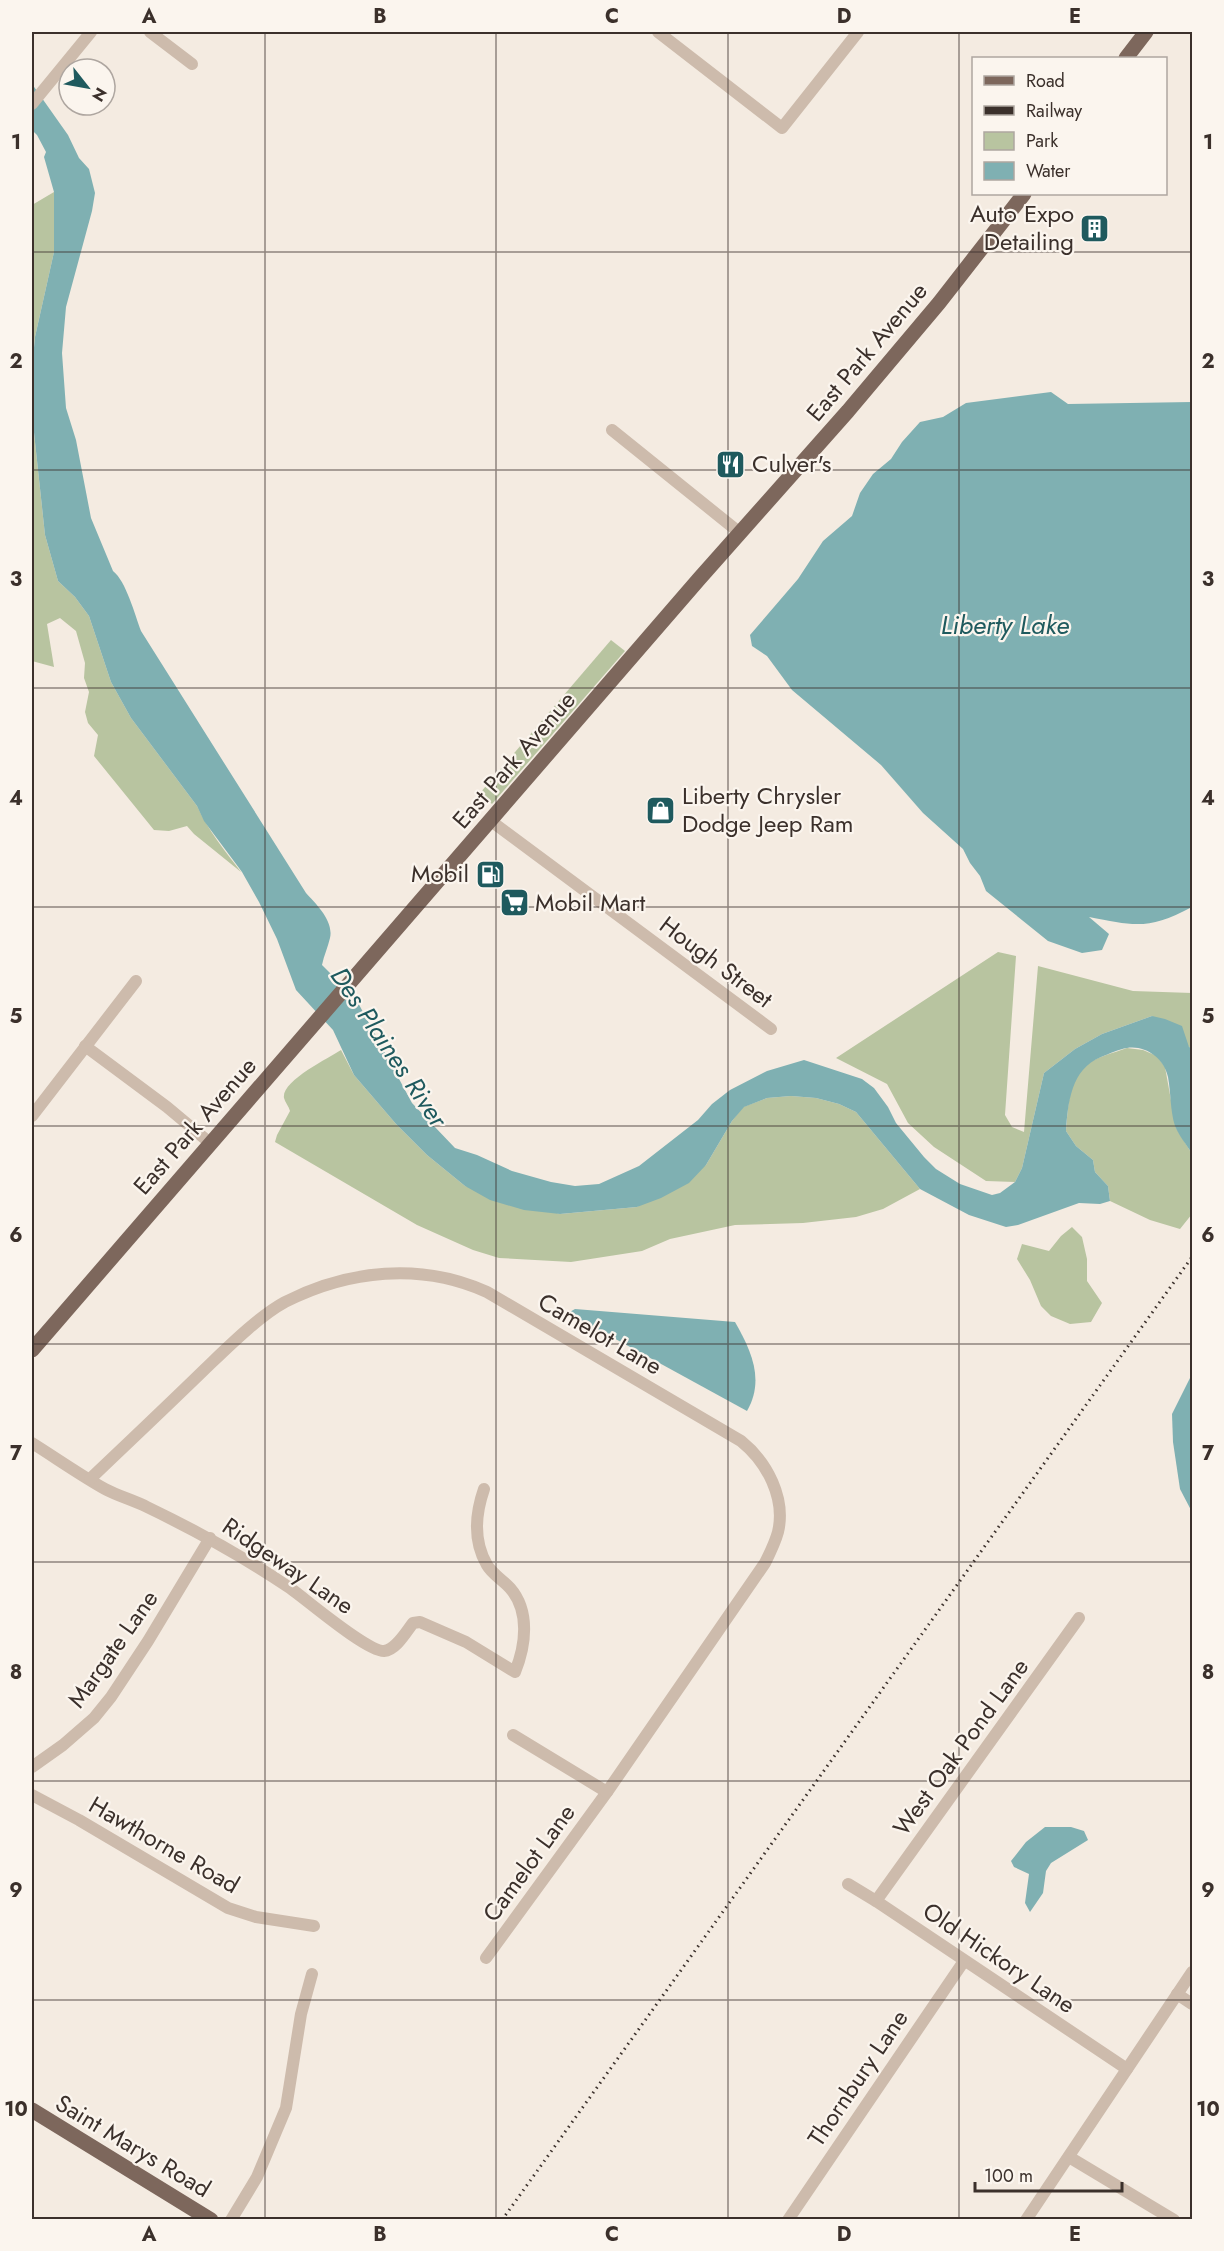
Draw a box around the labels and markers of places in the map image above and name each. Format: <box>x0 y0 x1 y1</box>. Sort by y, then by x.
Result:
place label: Auto Expo Detailing <box>970 196 1074 259</box>
building icon: Auto Expo Detailing <box>1079 212 1111 244</box>
place label: Culver's <box>752 446 831 481</box>
restaurant icon: Culver's <box>715 448 747 480</box>
place label: Liberty Chrysler Dodge Jeep Ram <box>682 778 853 841</box>
shop icon: Liberty Chrysler Dodge Jeep Ram <box>645 794 677 826</box>
place label: Mobil <box>411 856 469 891</box>
fuel station icon: Mobil <box>474 858 506 890</box>
place label: Mobil Mart <box>535 885 645 920</box>
supermarket icon: Mobil Mart <box>498 887 530 919</box>

